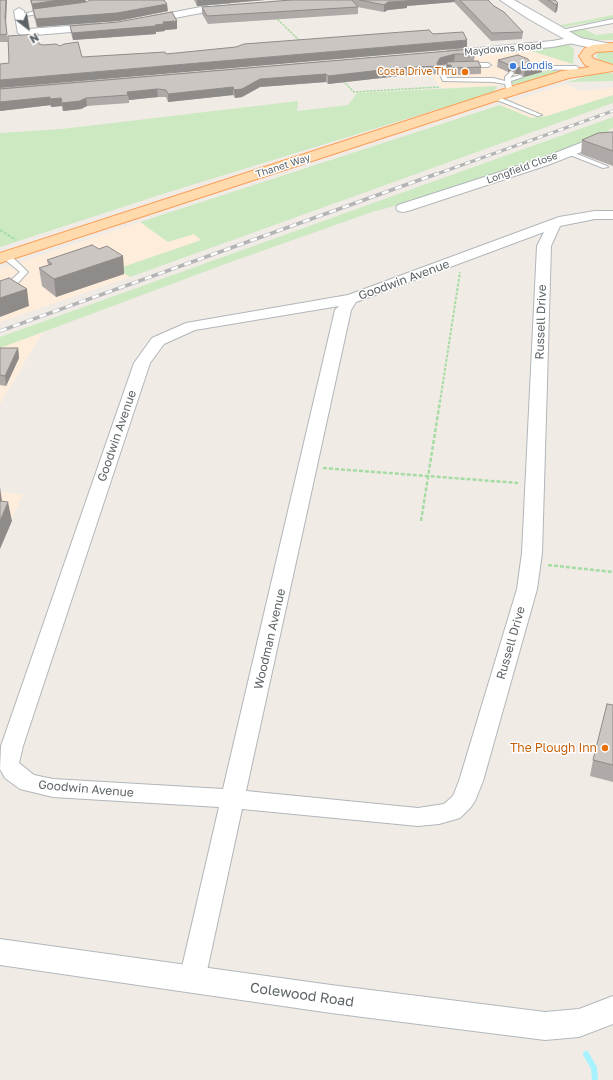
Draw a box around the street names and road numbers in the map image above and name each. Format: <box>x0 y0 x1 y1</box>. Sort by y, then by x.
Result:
street label: Maydowns Road <box>464 40 542 58</box>
street label: Longfield Close <box>485 150 559 186</box>
street label: Thanet Way <box>254 152 312 180</box>
street label: Goodwin Avenue <box>356 257 452 303</box>
street label: Russell Drive <box>532 284 550 360</box>
street label: Goodwin Avenue <box>95 388 139 484</box>
street label: Woodman Avenue <box>251 587 289 691</box>
street label: Russell Drive <box>494 605 528 681</box>
street label: Goodwin Avenue <box>38 778 134 800</box>
street label: Colewood Road <box>249 979 355 1011</box>

